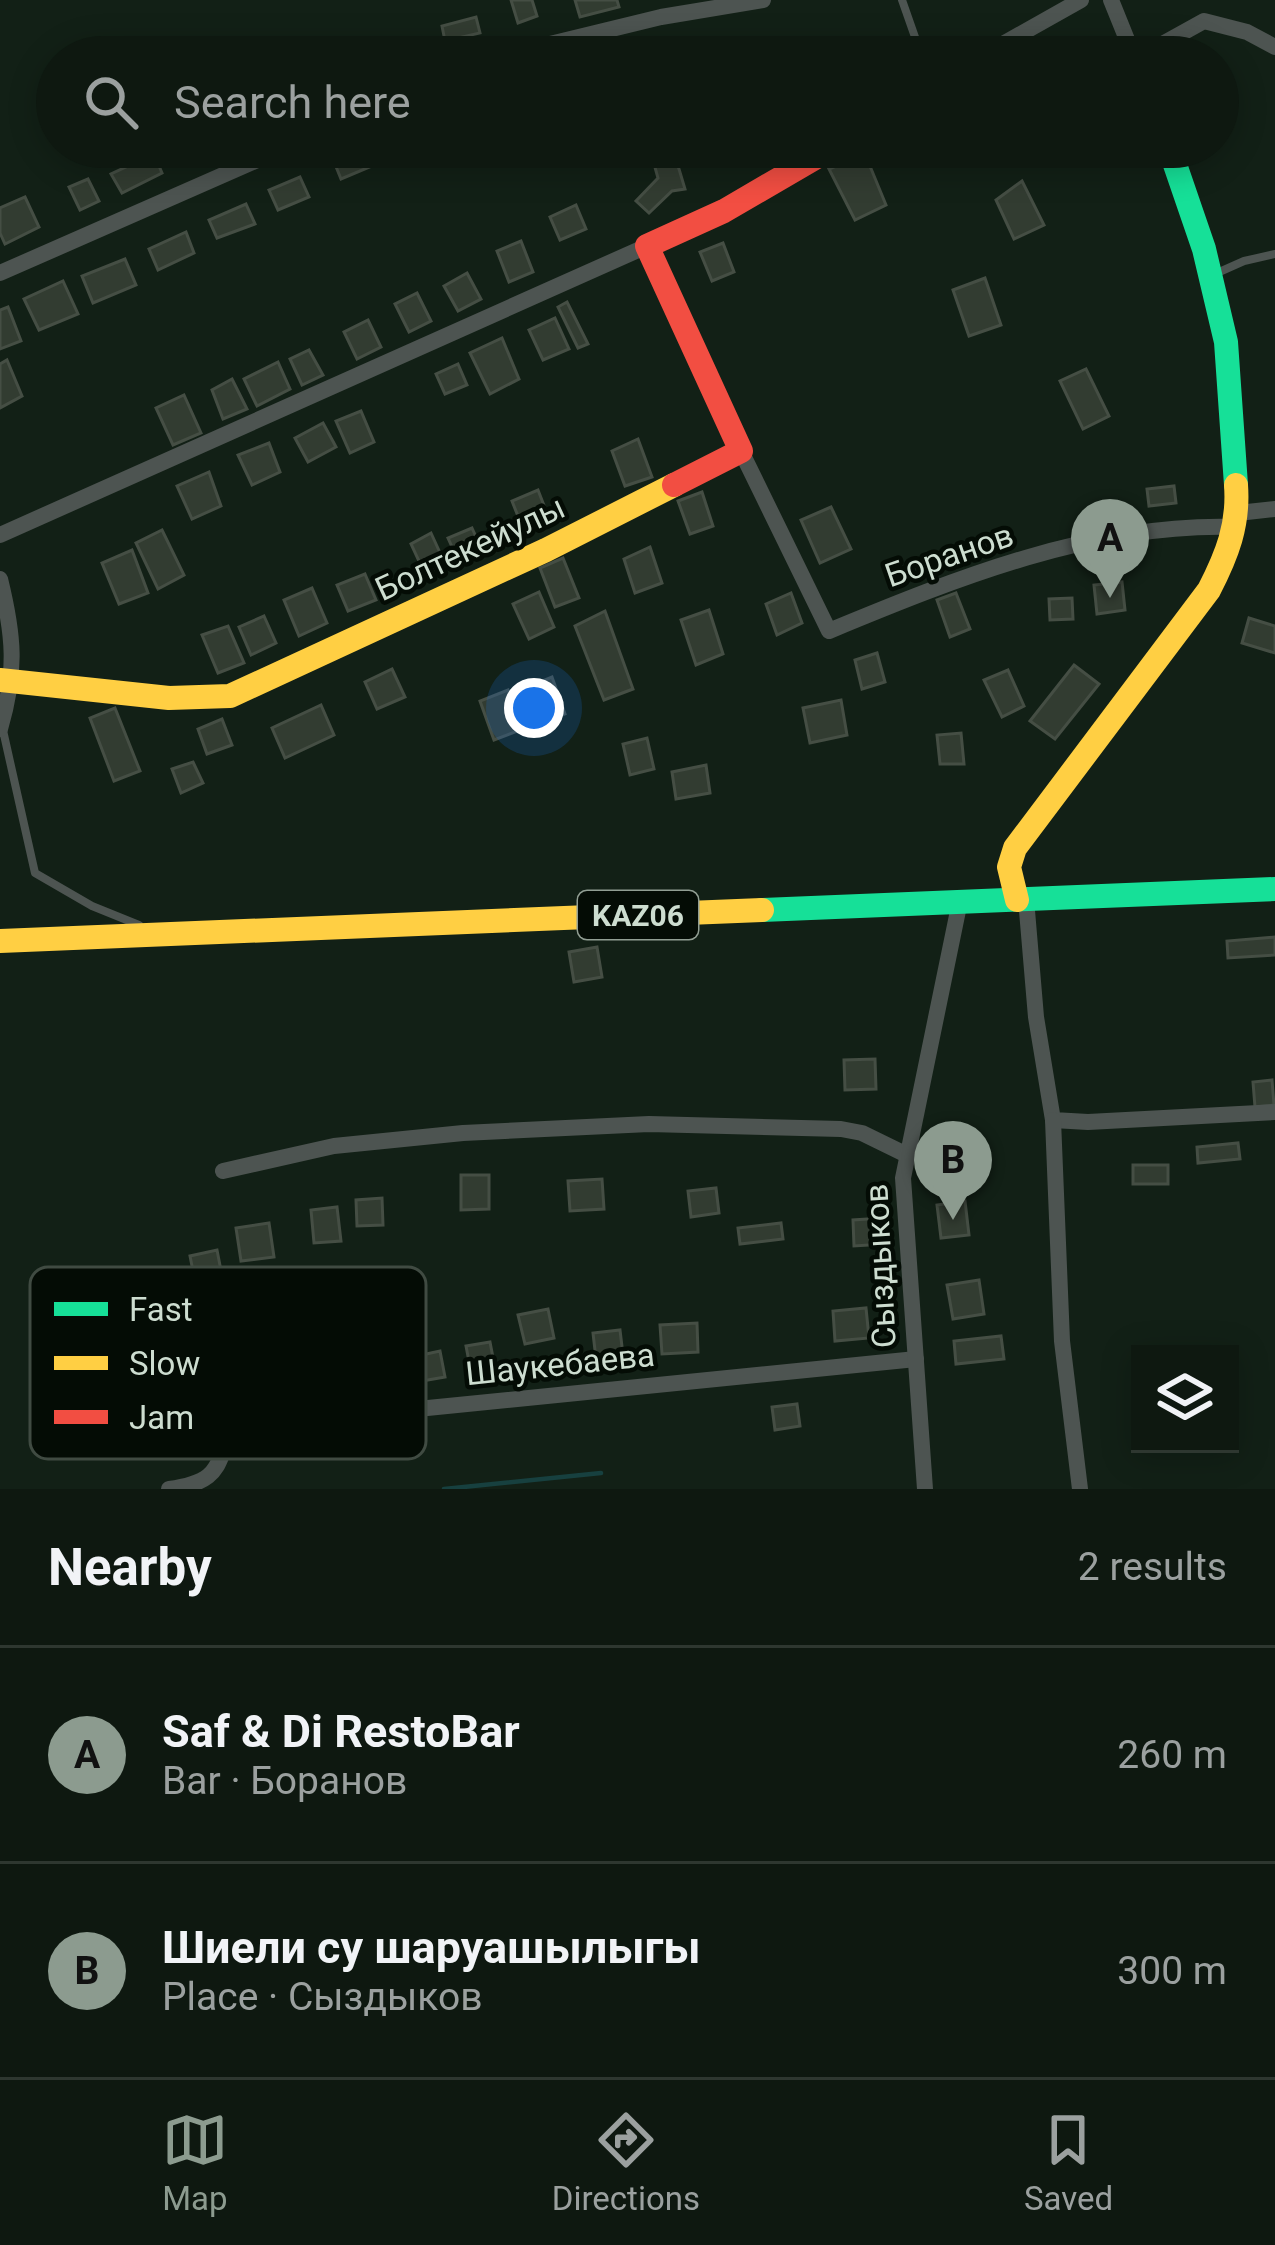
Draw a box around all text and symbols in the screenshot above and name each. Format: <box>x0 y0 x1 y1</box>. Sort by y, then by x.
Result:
search box <box>36 36 1239 168</box>
icon: search <box>78 69 144 135</box>
text: Search here <box>174 76 411 129</box>
street label: Болтекейулы <box>369 487 571 609</box>
pin: A <box>1071 499 1149 598</box>
street label: Боранов <box>880 515 1018 595</box>
your location <box>504 678 564 738</box>
road number: KАZ06 <box>578 891 698 939</box>
pin: B <box>914 1121 992 1220</box>
street label: Сыздыков <box>856 1183 904 1349</box>
legend <box>30 1267 426 1459</box>
text: Fast <box>129 1290 192 1329</box>
street label: Шаукебаева <box>463 1335 657 1393</box>
text: Slow <box>129 1344 200 1383</box>
map controls <box>1131 1345 1239 1453</box>
button: layers <box>1131 1345 1239 1453</box>
text: Jam <box>129 1398 194 1437</box>
text: Nearby <box>48 1538 212 1597</box>
text: 2 results <box>1078 1544 1227 1590</box>
text: Saf & Di RestoBar <box>162 1705 520 1758</box>
text: A <box>74 1732 100 1778</box>
text: 260 m <box>1117 1732 1227 1778</box>
text: Bar · Боранов <box>162 1758 407 1804</box>
text: Шиели су шаруашылыгы <box>162 1921 701 1974</box>
text: B <box>75 1948 99 1994</box>
text: 300 m <box>1117 1948 1227 1994</box>
text: Place · Сыздыков <box>162 1974 482 2020</box>
tab: Map <box>162 2107 228 2218</box>
tab: Directions <box>552 2107 700 2218</box>
tab: Saved <box>1024 2107 1113 2218</box>

